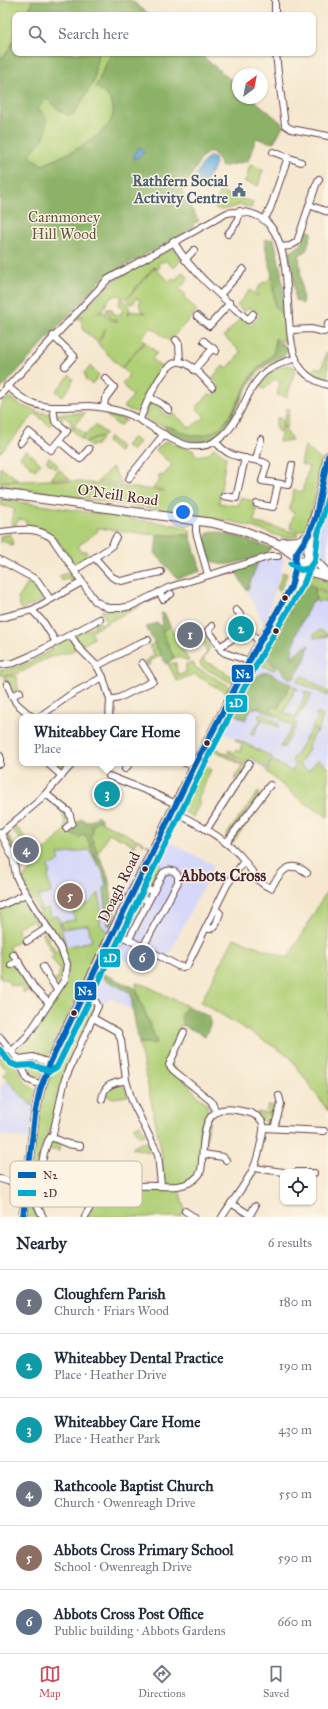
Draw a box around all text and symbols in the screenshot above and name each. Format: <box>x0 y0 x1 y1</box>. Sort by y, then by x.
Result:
search box <box>12 12 316 56</box>
icon: search <box>26 23 48 45</box>
text: Search here <box>58 25 129 43</box>
north arrow <box>232 68 268 104</box>
place label: Rathfern Social Activity Centre <box>132 172 229 208</box>
public building icon: Rathfern Social Activity Centre <box>231 182 247 198</box>
park label: Carnmoney Hill Wood <box>28 208 101 243</box>
street label: O'Neill Road <box>76 480 160 510</box>
your location <box>173 502 193 522</box>
unlabelled marker <box>280 593 290 603</box>
pin: 2 <box>228 614 254 644</box>
pin: 1 <box>177 620 203 650</box>
unlabelled marker <box>271 626 281 636</box>
line badge: N2 <box>231 664 254 683</box>
text: N2 <box>236 668 251 681</box>
line badge: 2D <box>225 694 248 713</box>
text: 2D <box>229 697 243 710</box>
popup <box>19 714 195 766</box>
text: Whiteabbey Care Home <box>34 723 180 741</box>
unlabelled marker <box>202 738 212 748</box>
text: Place <box>34 741 61 757</box>
pin: 3 <box>94 779 120 809</box>
pin: 4 <box>13 835 39 865</box>
street label: Doagh Road <box>94 848 144 925</box>
unlabelled marker <box>140 864 150 874</box>
district label: Abbots Cross <box>179 866 266 885</box>
pin: 5 <box>57 881 83 911</box>
pin: 6 <box>129 943 155 973</box>
line badge: 2D <box>99 948 121 968</box>
text: 2D <box>103 952 117 965</box>
line badge: N2 <box>74 981 97 1001</box>
text: N2 <box>78 985 93 998</box>
unlabelled marker <box>69 1008 79 1018</box>
legend <box>10 1161 142 1207</box>
text: N2 <box>43 1169 58 1182</box>
map controls <box>280 1169 316 1205</box>
button: locate <box>280 1169 316 1205</box>
text: 2D <box>43 1187 57 1200</box>
text: Nearby <box>16 1233 67 1254</box>
text: 6 results <box>268 1235 312 1251</box>
text: Cloughfern Parish <box>54 1285 166 1303</box>
text: 1 <box>26 1294 32 1310</box>
text: 180 m <box>279 1294 312 1310</box>
text: Church · Friars Wood <box>54 1303 169 1319</box>
text: Whiteabbey Dental Practice <box>54 1349 223 1367</box>
text: 2 <box>26 1358 32 1374</box>
text: 190 m <box>279 1358 312 1374</box>
text: Place · Heather Drive <box>54 1367 167 1383</box>
text: Whiteabbey Care Home <box>54 1413 200 1431</box>
text: 3 <box>26 1422 32 1438</box>
text: 430 m <box>278 1422 312 1438</box>
text: Place · Heather Park <box>54 1431 160 1447</box>
text: Rathcoole Baptist Church <box>54 1477 214 1495</box>
text: 4 <box>25 1486 33 1502</box>
text: 550 m <box>279 1486 312 1502</box>
text: Church · Owenreagh Drive <box>54 1495 196 1511</box>
text: Abbots Cross Primary School <box>54 1541 234 1559</box>
text: 5 <box>26 1550 32 1566</box>
text: 590 m <box>278 1550 312 1566</box>
text: School · Owenreagh Drive <box>54 1559 192 1575</box>
text: Abbots Cross Post Office <box>54 1605 204 1623</box>
text: 6 <box>26 1614 32 1630</box>
text: 660 m <box>277 1614 312 1630</box>
text: Public building · Abbots Gardens <box>54 1623 226 1639</box>
tab: Map <box>39 1663 61 1700</box>
tab: Directions <box>138 1663 186 1700</box>
tab: Saved <box>263 1663 289 1700</box>

